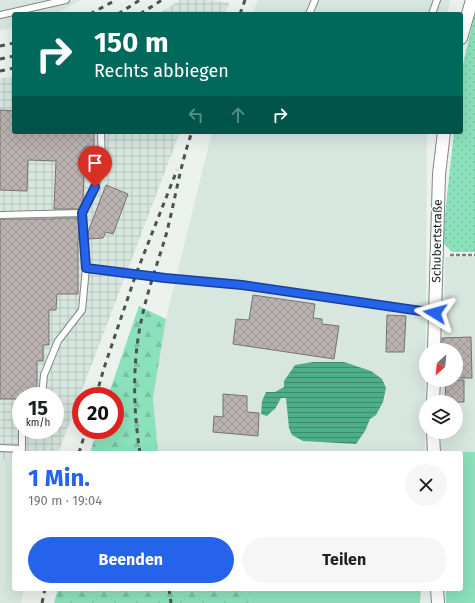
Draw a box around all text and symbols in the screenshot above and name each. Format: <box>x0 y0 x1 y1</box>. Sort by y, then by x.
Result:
text: 150 m <box>94 26 169 59</box>
icon: right <box>28 28 80 80</box>
text: Rechts abbiegen <box>94 60 229 82</box>
icon: left <box>185 104 207 126</box>
icon: ahead <box>227 104 249 126</box>
icon: right <box>269 104 291 126</box>
pin <box>78 146 112 187</box>
icon: arrive <box>84 152 106 174</box>
street label: Schubertstraße <box>429 199 445 283</box>
position arrow <box>414 292 456 334</box>
north arrow <box>419 343 463 387</box>
map controls <box>419 343 463 439</box>
speed limit sign: 20 <box>72 387 124 439</box>
button: layers <box>419 395 463 439</box>
text: 15 <box>28 396 48 420</box>
text: km/h <box>26 417 50 429</box>
text: 1 Min. <box>28 464 90 492</box>
button: close <box>405 464 447 506</box>
text: 190 m · 19:04 <box>28 493 102 508</box>
button: Beenden <box>28 537 234 583</box>
button: Teilen <box>242 537 447 583</box>

